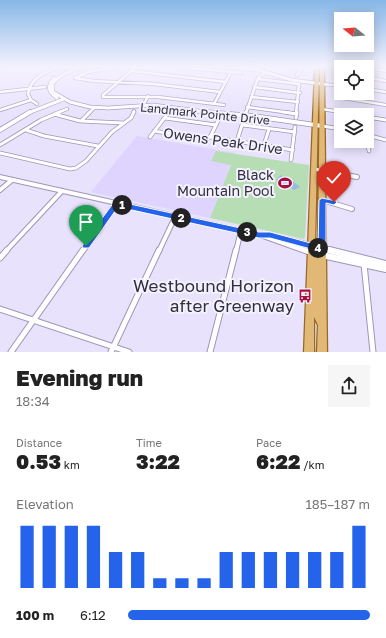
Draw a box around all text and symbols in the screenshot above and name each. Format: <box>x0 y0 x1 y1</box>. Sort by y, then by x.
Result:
north arrow <box>334 12 374 52</box>
map controls <box>334 12 374 148</box>
button: locate <box>334 60 374 100</box>
street label: Landmark Pointe Drive <box>139 99 271 128</box>
button: layers <box>334 108 374 148</box>
street label: Owens Peak Drive <box>162 124 284 157</box>
pin <box>317 161 351 202</box>
place label: Black Mountain Pool <box>177 166 274 199</box>
icon: check <box>323 167 345 189</box>
sports icon: Black Mountain Pool <box>277 175 293 191</box>
pin: 1 <box>112 195 132 215</box>
text: 1 <box>119 198 125 211</box>
pin <box>69 205 103 246</box>
pin: 2 <box>171 208 191 228</box>
icon: arrive <box>75 211 97 233</box>
text: 2 <box>178 211 184 224</box>
pin: 3 <box>237 222 257 242</box>
text: 3 <box>244 225 250 238</box>
pin: 4 <box>308 238 328 258</box>
text: 4 <box>315 241 321 254</box>
place label: Westbound Horizon after Greenway <box>133 275 294 316</box>
bus stop icon: Westbound Horizon after Greenway <box>297 288 313 304</box>
text: Evening run <box>16 364 143 391</box>
button: share <box>328 365 370 407</box>
text: 18:34 <box>16 393 50 409</box>
text: Distance <box>16 436 62 449</box>
text: Time <box>136 436 162 449</box>
text: Pace <box>256 436 282 449</box>
text: 0.53 <box>16 449 61 473</box>
text: 3:22 <box>136 449 180 473</box>
text: 6:22 <box>256 449 300 473</box>
text: km <box>61 458 80 471</box>
text: /km <box>300 458 324 471</box>
text: Elevation <box>16 496 74 512</box>
text: 185–187 m <box>305 496 370 512</box>
text: 100 m <box>16 607 54 623</box>
text: 6:12 <box>80 607 106 623</box>

